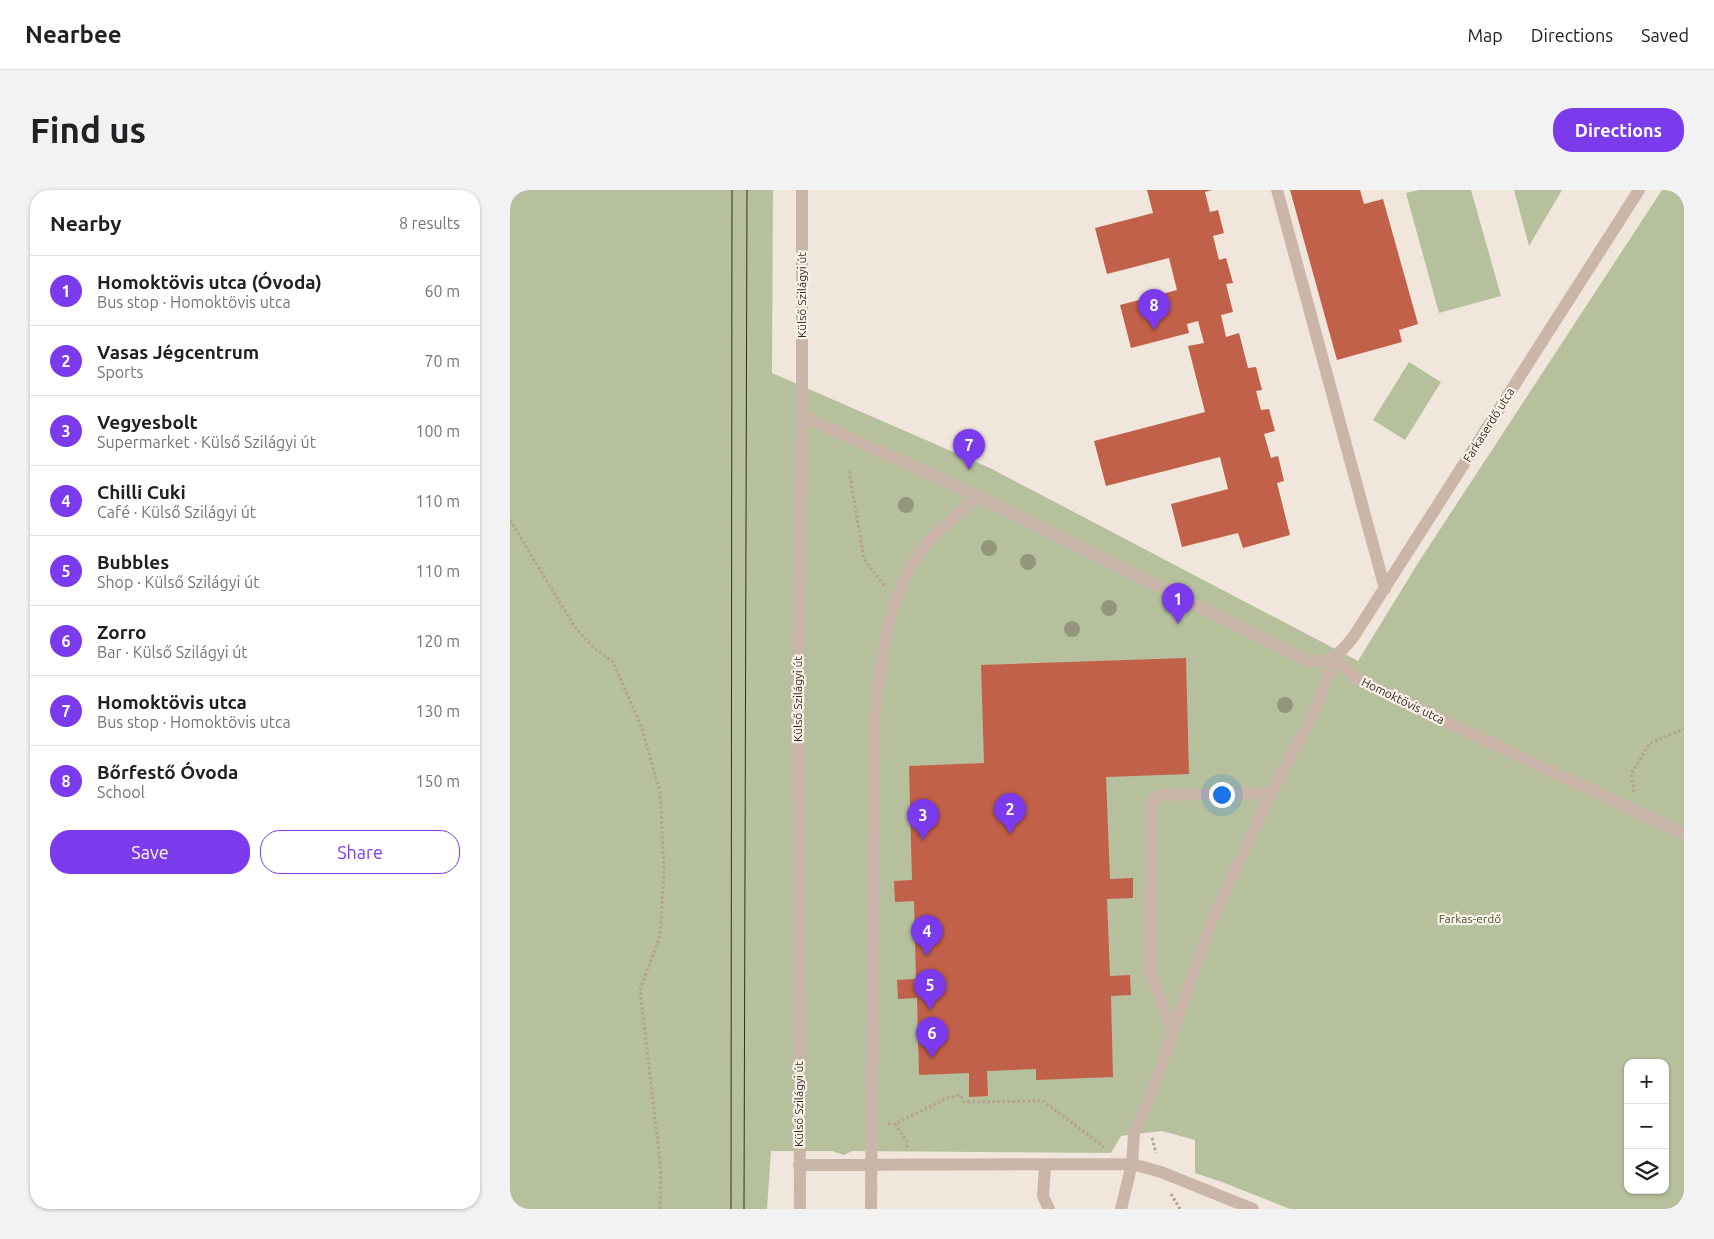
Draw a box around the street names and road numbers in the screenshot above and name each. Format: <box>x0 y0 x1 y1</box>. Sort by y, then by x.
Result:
street label: Külső Szilágyi út <box>795 252 808 338</box>
street label: Farkaserdő utca <box>1460 385 1517 464</box>
street label: Külső Szilágyi út <box>791 656 804 742</box>
street label: Homoktövis utca <box>1360 675 1447 726</box>
street label: Külső Szilágyi út <box>792 1061 805 1147</box>

